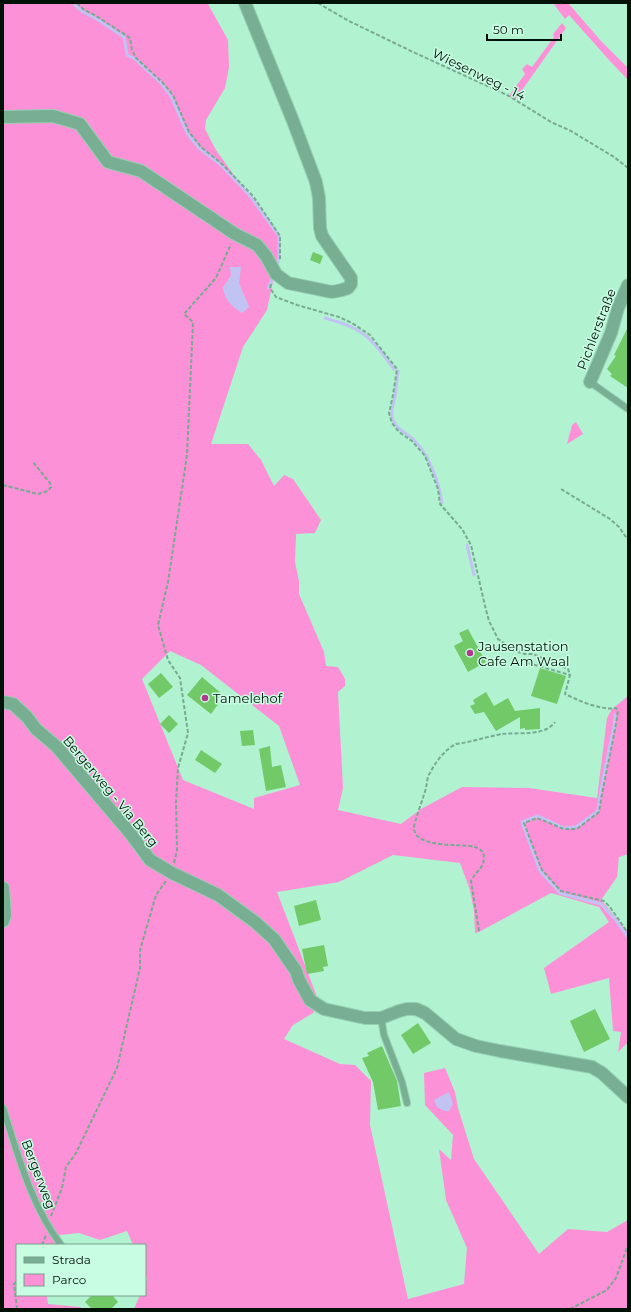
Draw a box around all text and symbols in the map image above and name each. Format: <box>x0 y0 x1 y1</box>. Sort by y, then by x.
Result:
scale bar <box>487 16 561 42</box>
text: 50 m <box>493 22 524 37</box>
street label: Wiesenweg - 14 <box>430 45 528 104</box>
street label: Pichlerstraße <box>573 286 619 372</box>
place label: Jausenstation Cafe Am Waal <box>477 638 569 669</box>
marker: Jausenstation Cafe Am Waal <box>465 648 475 658</box>
place label: Tamelehof <box>213 690 283 706</box>
marker: Tamelehof <box>200 693 210 703</box>
street label: Bergerweg - Via Berg <box>60 732 162 850</box>
street label: Bergerweg <box>18 1137 60 1211</box>
legend <box>16 1244 146 1296</box>
text: Strada <box>52 1252 91 1267</box>
text: Parco <box>52 1272 86 1287</box>

